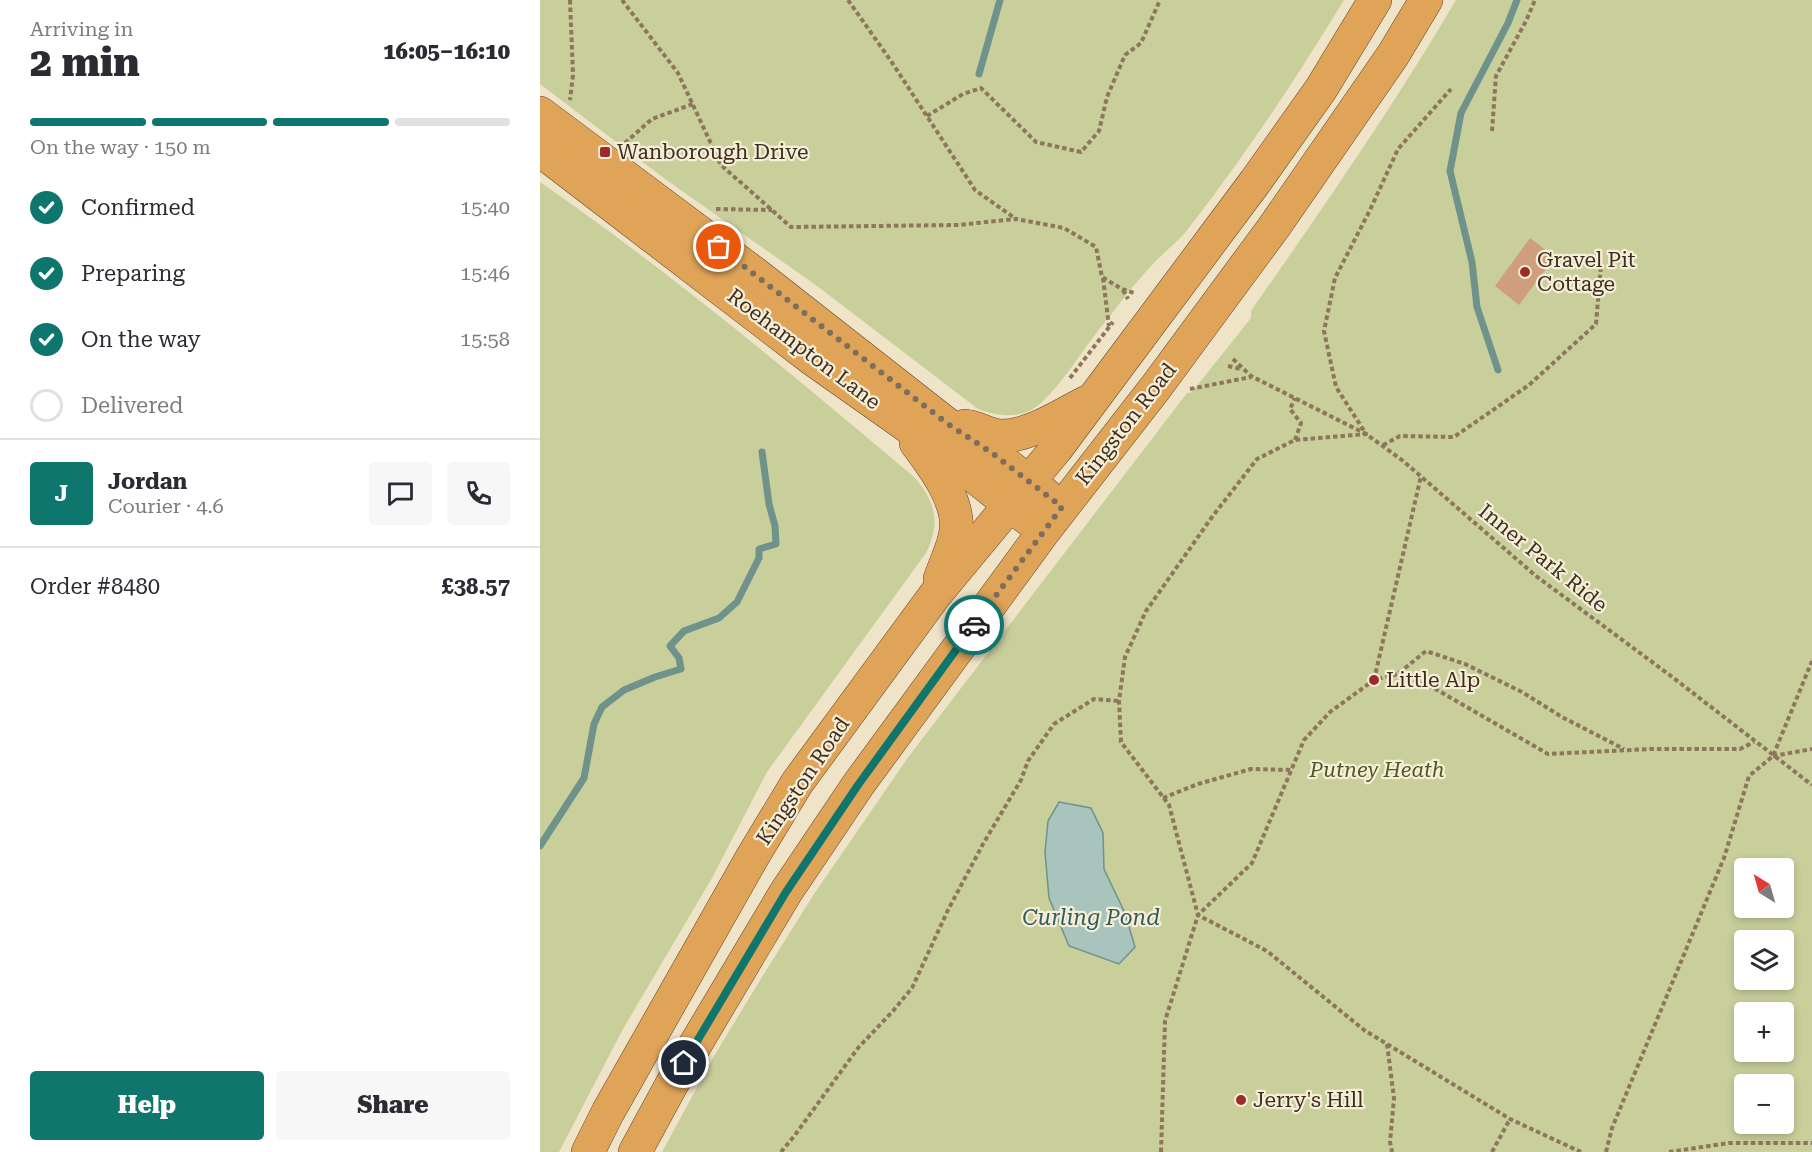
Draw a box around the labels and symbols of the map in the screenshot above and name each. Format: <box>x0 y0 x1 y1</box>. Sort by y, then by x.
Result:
place label: Wanborough Drive <box>617 140 809 164</box>
marker: Wanborough Drive <box>598 145 612 159</box>
pin <box>693 221 744 272</box>
place label: Gravel Pit Cottage <box>1537 248 1636 296</box>
marker: Gravel Pit Cottage <box>1518 265 1532 279</box>
street label: Roehampton Lane <box>723 284 885 414</box>
street label: Kingston Road <box>1071 358 1181 490</box>
street label: Inner Park Ride <box>1474 499 1612 617</box>
courier <box>944 595 1004 655</box>
place label: Little Alp <box>1386 668 1480 692</box>
marker: Little Alp <box>1367 673 1381 687</box>
street label: Kingston Road <box>752 712 855 849</box>
park label: Putney Heath <box>1308 758 1445 782</box>
north arrow <box>1734 858 1794 918</box>
water label: Curling Pond <box>1022 905 1160 930</box>
pin <box>658 1037 709 1088</box>
place label: Jerry's Hill <box>1253 1088 1364 1112</box>
marker: Jerry's Hill <box>1234 1093 1248 1107</box>

